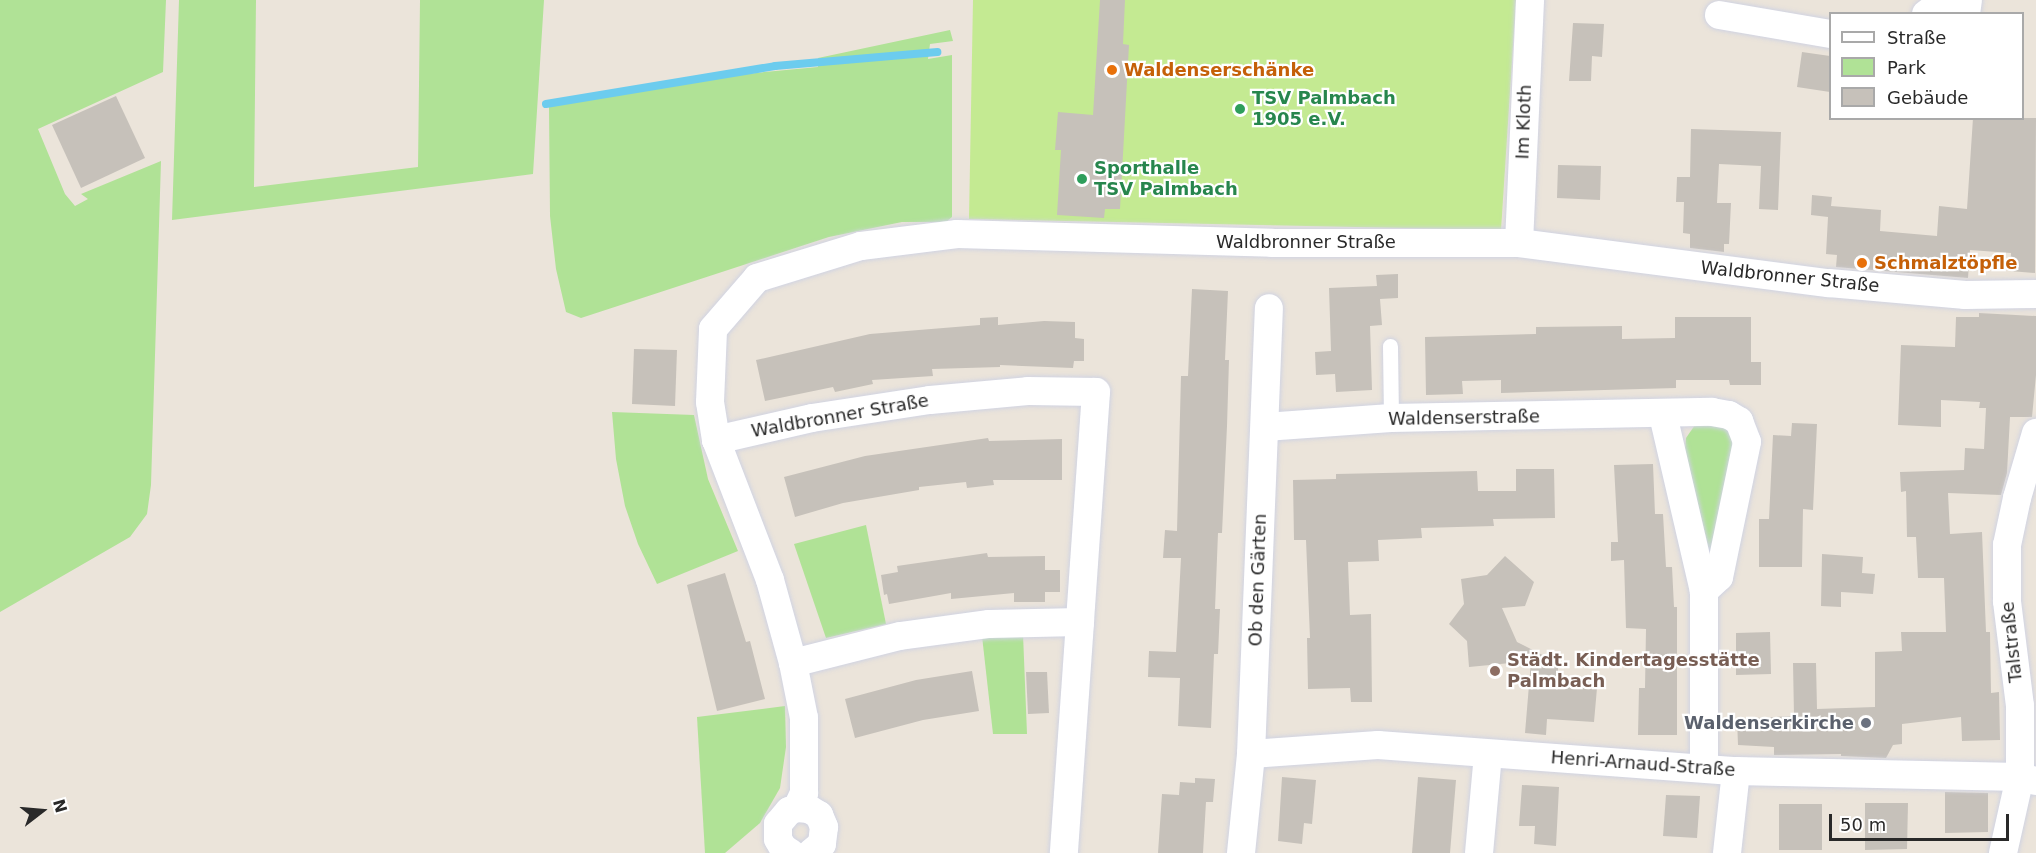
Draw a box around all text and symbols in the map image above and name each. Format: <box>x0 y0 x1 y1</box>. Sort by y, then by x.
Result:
legend <box>1829 12 2024 120</box>
text: Straße <box>1887 27 1946 48</box>
text: Park <box>1887 57 1926 78</box>
place label: Waldenserschänke <box>1124 59 1314 81</box>
marker: Waldenserschänke <box>1105 63 1119 77</box>
street label: Im Kloth <box>1512 84 1536 160</box>
text: Gebäude <box>1887 87 1968 108</box>
place label: TSV Palmbach 1905 e.V. <box>1252 88 1396 130</box>
marker: TSV Palmbach 1905 e.V. <box>1233 102 1247 116</box>
place label: Sporthalle TSV Palmbach <box>1094 158 1238 201</box>
marker: Sporthalle TSV Palmbach <box>1075 172 1089 186</box>
street label: Waldbronner Straße <box>1216 231 1396 253</box>
place label: Schmalztöpfle <box>1874 252 2017 274</box>
marker: Schmalztöpfle <box>1855 256 1869 270</box>
street label: Waldbronner Straße <box>1699 257 1881 297</box>
street label: Waldbronner Straße <box>750 390 930 442</box>
street label: Waldenserstraße <box>1388 406 1540 430</box>
street label: Ob den Gärten <box>1245 513 1271 647</box>
street label: Talstraße <box>1997 600 2027 684</box>
place label: Städt. Kindertagesstätte Palmbach <box>1507 650 1760 692</box>
marker: Städt. Kindertagesstätte Palmbach <box>1488 664 1502 678</box>
place label: Waldenserkirche <box>1684 712 1854 734</box>
marker: Waldenserkirche <box>1859 716 1873 730</box>
street label: Henri-Arnaud-Straße <box>1550 747 1736 781</box>
north arrow <box>12 781 72 841</box>
text: N <box>49 797 71 815</box>
scale bar <box>1832 802 2012 840</box>
text: 50 m <box>1840 814 1886 835</box>

